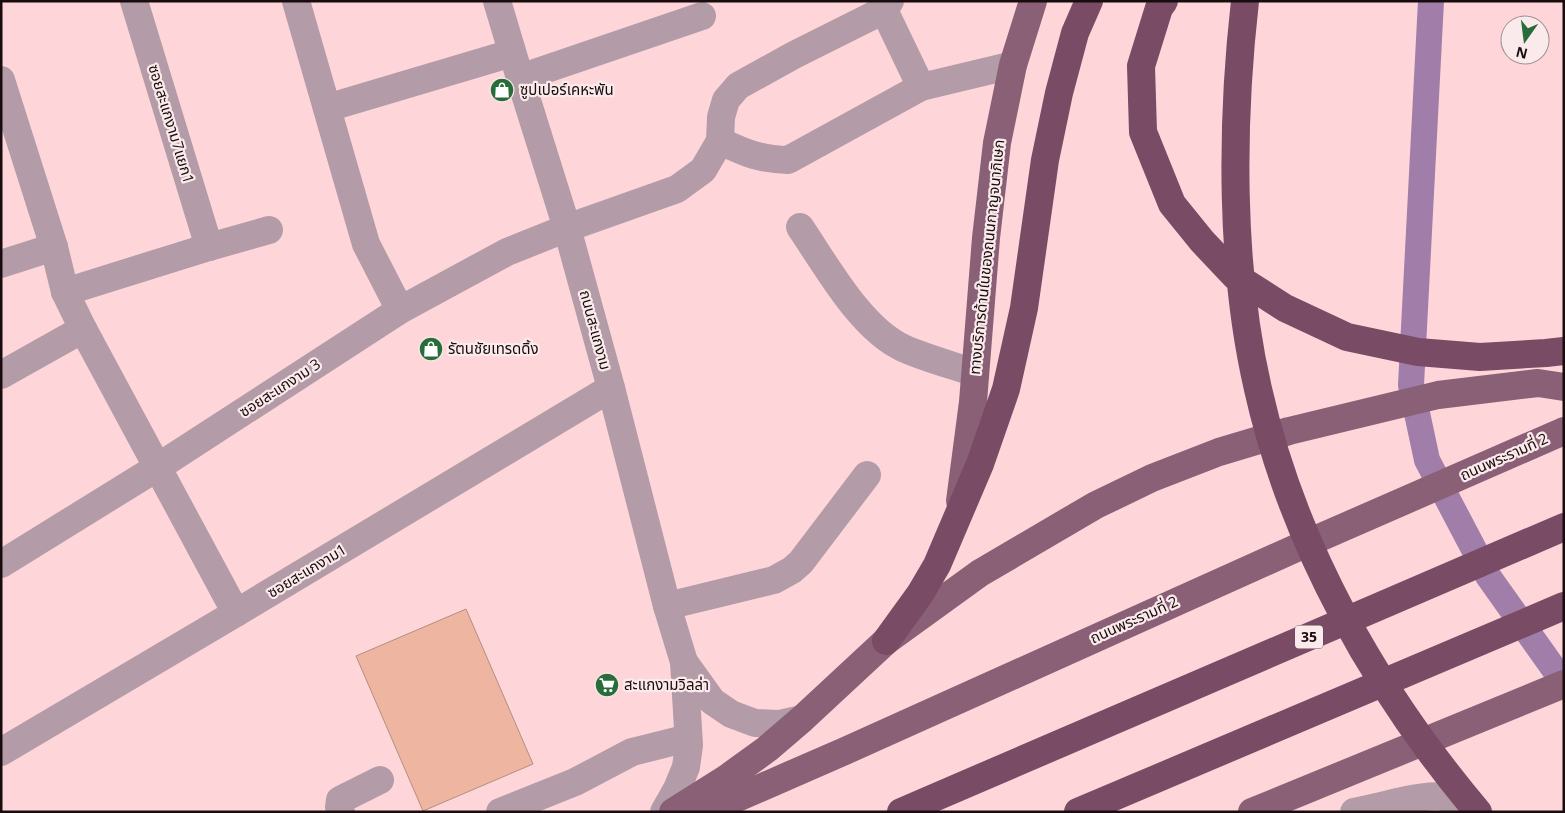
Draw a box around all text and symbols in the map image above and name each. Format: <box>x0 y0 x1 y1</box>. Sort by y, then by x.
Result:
north arrow <box>1500 15 1550 65</box>
text: N <box>1514 43 1530 64</box>
street label: ซอยสะแกงาม7แยก1 <box>144 62 200 186</box>
shop icon: ซูปเปอร์เคหะพัน <box>489 77 515 103</box>
place label: ซูปเปอร์เคหะพัน <box>520 79 614 99</box>
street label: ทางบริการด้านในของถนนกาญจนาภิเษก <box>964 138 1008 375</box>
street label: ถนนสะแกงาม <box>576 288 616 372</box>
shop icon: รัตนชัยเทรดดิ้ง <box>418 336 444 362</box>
place label: รัตนชัยเทรดดิ้ง <box>448 338 539 358</box>
street label: ซอยสะแกงาม 3 <box>235 353 324 421</box>
street label: ถนนพระรามที่ 2 <box>1456 428 1551 484</box>
street label: ซอยสะแกงาม1 <box>263 539 350 602</box>
street label: ถนนพระรามที่ 2 <box>1086 591 1181 647</box>
road number: 35 <box>1295 626 1323 649</box>
supermarket icon: สะแกงามวิลล่า <box>594 672 620 698</box>
place label: สะแกงามวิลล่า <box>624 674 709 694</box>

